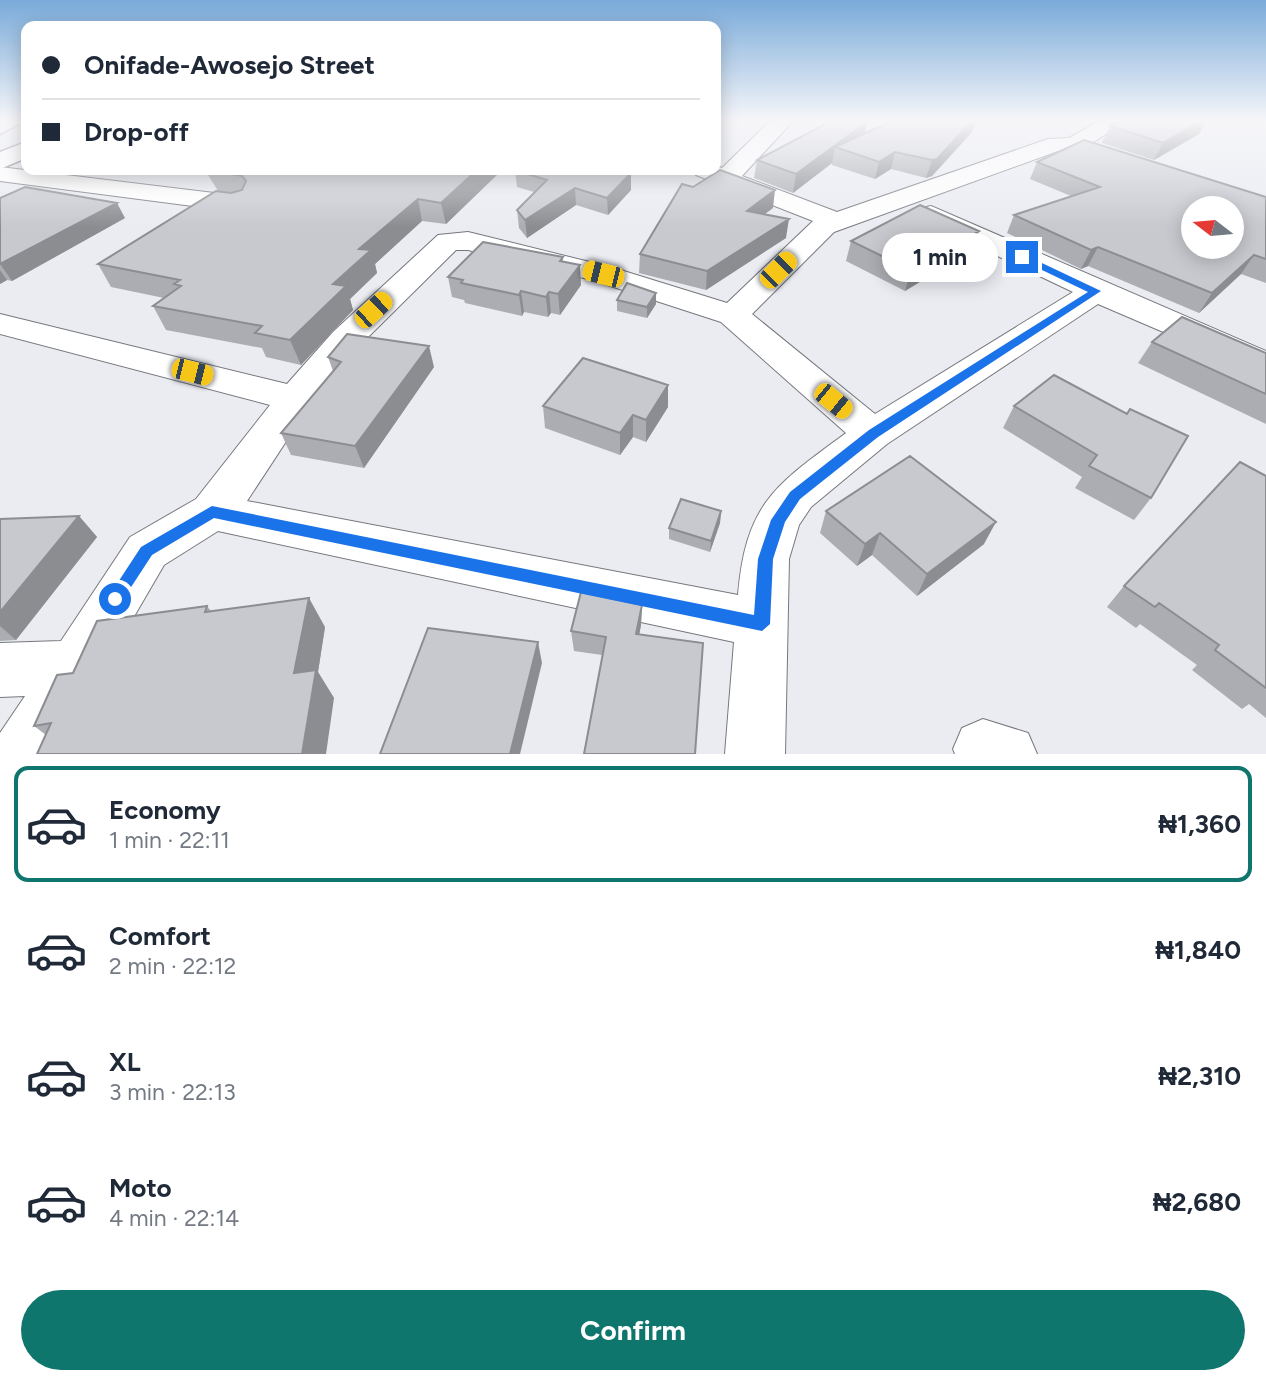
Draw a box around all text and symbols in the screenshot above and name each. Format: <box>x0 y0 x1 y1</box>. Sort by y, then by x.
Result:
text: Onifade-Awosejo Street <box>84 49 375 81</box>
text: Drop-off <box>84 116 189 148</box>
north arrow <box>1181 196 1244 259</box>
map controls <box>1181 196 1244 259</box>
callout: 1 min <box>882 232 998 282</box>
route end <box>1006 241 1038 273</box>
text: 1 min <box>913 243 967 271</box>
car <box>756 248 801 292</box>
car <box>581 259 626 289</box>
car <box>351 288 396 332</box>
car <box>170 357 215 387</box>
car <box>811 380 856 422</box>
route start <box>99 583 131 615</box>
icon: car <box>25 793 88 856</box>
text: Economy <box>109 794 221 826</box>
text: ₦1,360 <box>1158 808 1241 840</box>
text: 1 min · 22:11 <box>109 826 230 854</box>
icon: car <box>25 919 88 982</box>
text: Comfort <box>109 920 211 952</box>
text: ₦1,840 <box>1155 934 1241 966</box>
text: 2 min · 22:12 <box>109 952 236 980</box>
icon: car <box>25 1045 88 1108</box>
text: XL <box>109 1046 141 1078</box>
text: ₦2,310 <box>1158 1060 1241 1092</box>
text: 3 min · 22:13 <box>109 1078 236 1106</box>
icon: car <box>25 1171 88 1234</box>
text: Moto <box>109 1172 172 1204</box>
text: ₦2,680 <box>1153 1186 1241 1218</box>
text: 4 min · 22:14 <box>109 1204 239 1232</box>
button: Confirm <box>21 1290 1245 1370</box>

